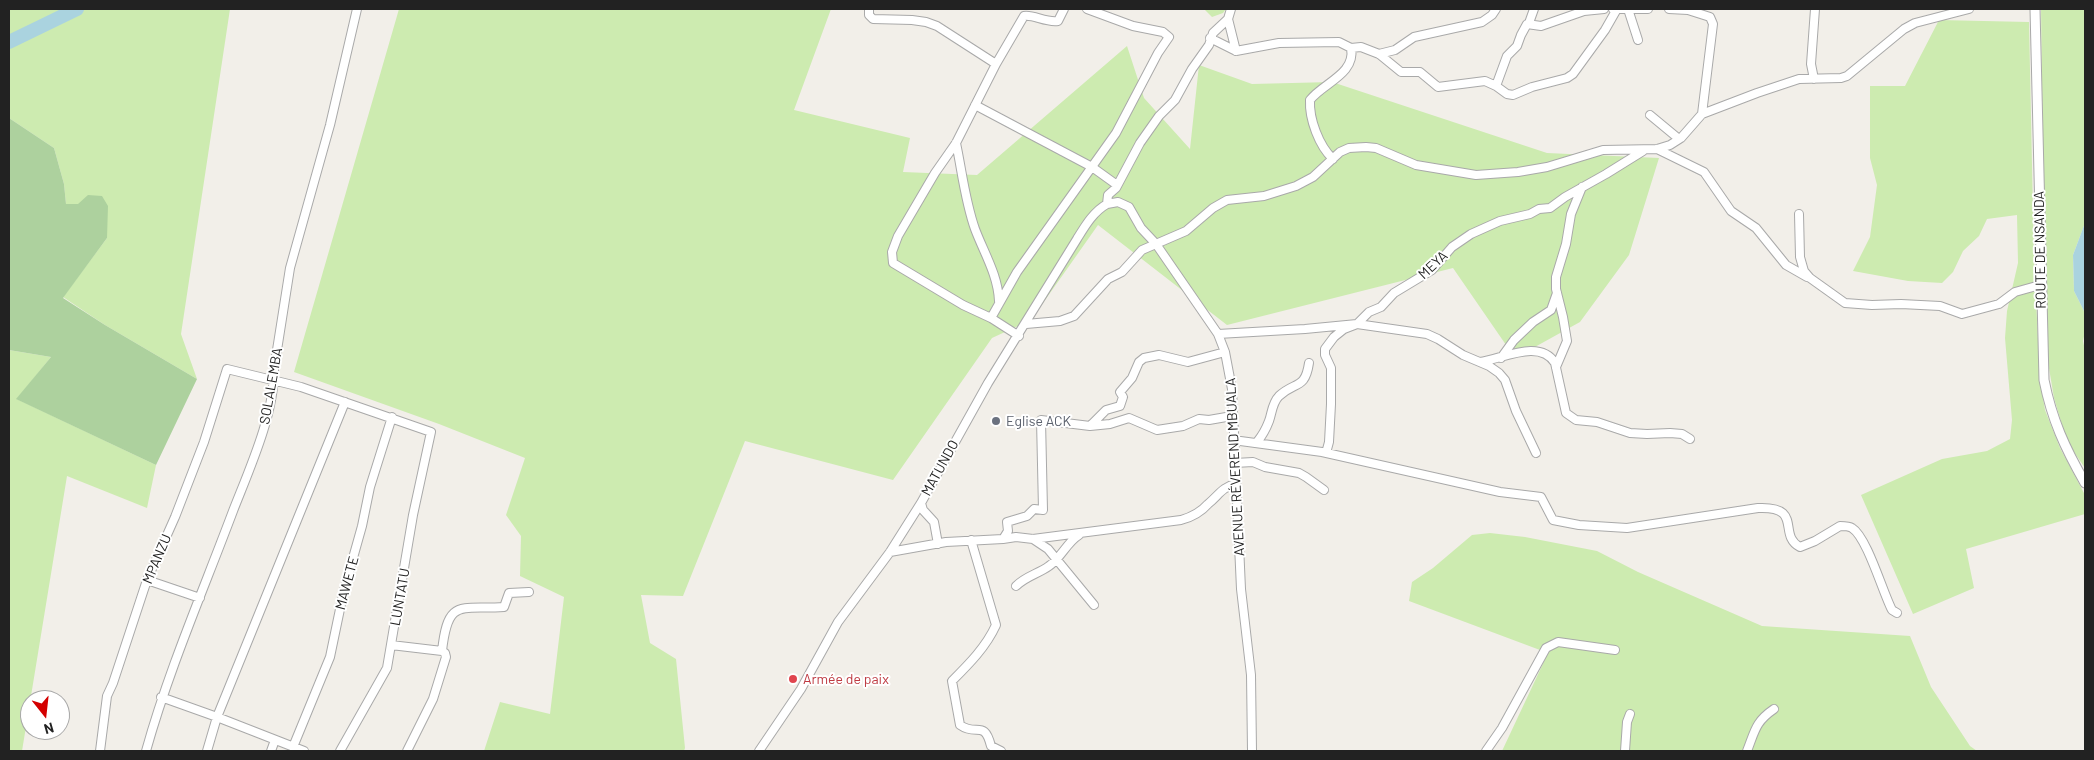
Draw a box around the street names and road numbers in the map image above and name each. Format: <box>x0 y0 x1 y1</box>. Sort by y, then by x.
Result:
street label: ROUTE DE NSANDA <box>2031 191 2049 309</box>
street label: MEYA <box>1415 247 1451 283</box>
street label: SOLALEMBA <box>256 346 286 426</box>
street label: AVENUE RÉVEREND MBUALA <box>1222 377 1248 557</box>
street label: MATUNDO <box>918 437 962 499</box>
street label: MPANZU <box>139 531 175 587</box>
street label: MAWETE <box>332 554 362 612</box>
street label: LUNTATU <box>387 567 413 627</box>

